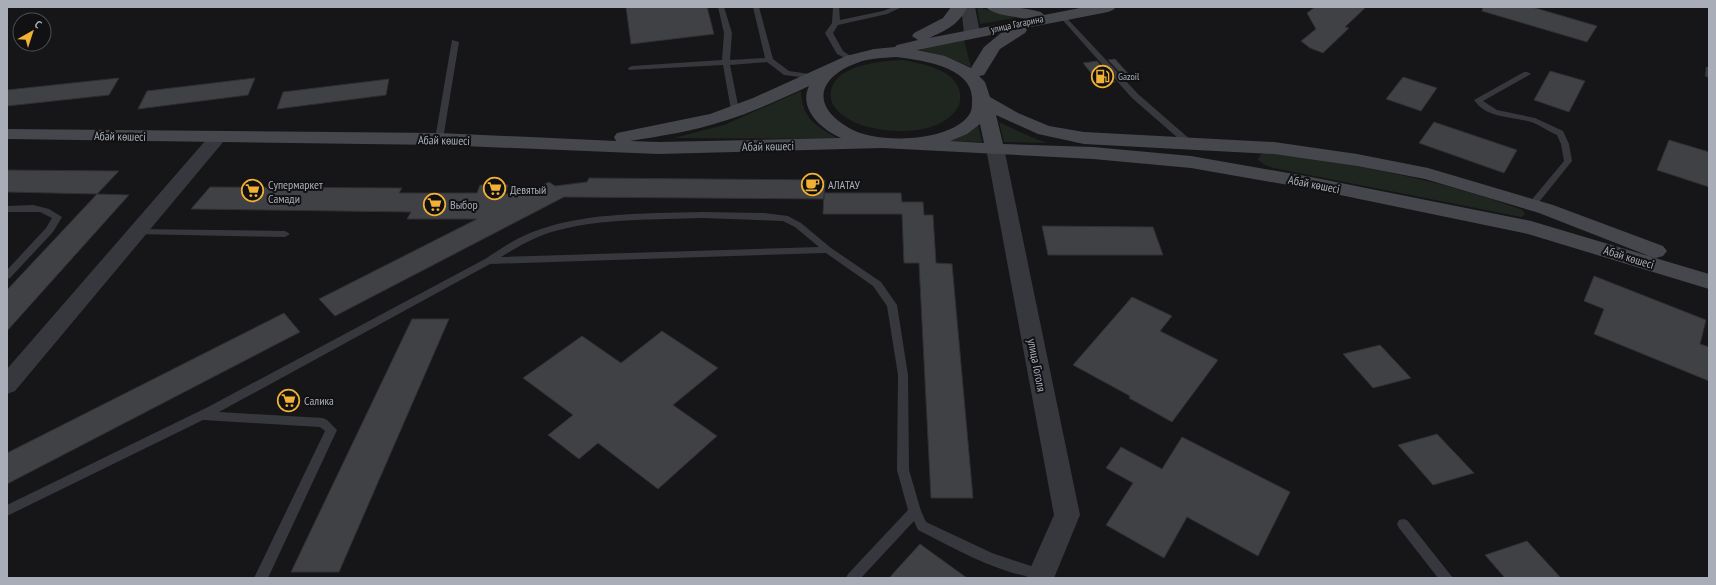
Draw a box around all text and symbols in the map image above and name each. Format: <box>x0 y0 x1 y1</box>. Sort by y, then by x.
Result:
north arrow <box>12 12 52 52</box>
street label: улица Гагарина <box>990 12 1044 36</box>
text: С <box>32 17 45 31</box>
fuel station icon: Gazoil <box>1089 63 1115 89</box>
place label: Gazoil <box>1118 70 1140 83</box>
street label: Абай көшесі <box>94 128 146 144</box>
street label: Абай көшесі <box>418 132 470 148</box>
street label: Абай көшесі <box>742 138 794 154</box>
cafe icon: АЛАТАУ <box>799 171 825 197</box>
street label: Абай көшесі <box>1287 172 1341 196</box>
supermarket icon: Девятый <box>482 176 508 202</box>
place label: Супермаркет Самади <box>268 177 323 206</box>
place label: АЛАТАУ <box>828 177 861 192</box>
supermarket icon: Супермаркет Самади <box>240 178 266 204</box>
place label: Девятый <box>510 182 546 197</box>
supermarket icon: Выбор <box>421 191 447 217</box>
place label: Выбор <box>450 197 478 212</box>
street label: Абай көшесі <box>1602 242 1656 272</box>
street label: улица Гоголя <box>1025 337 1050 393</box>
supermarket icon: Салика <box>276 387 302 413</box>
place label: Салика <box>304 393 334 408</box>

